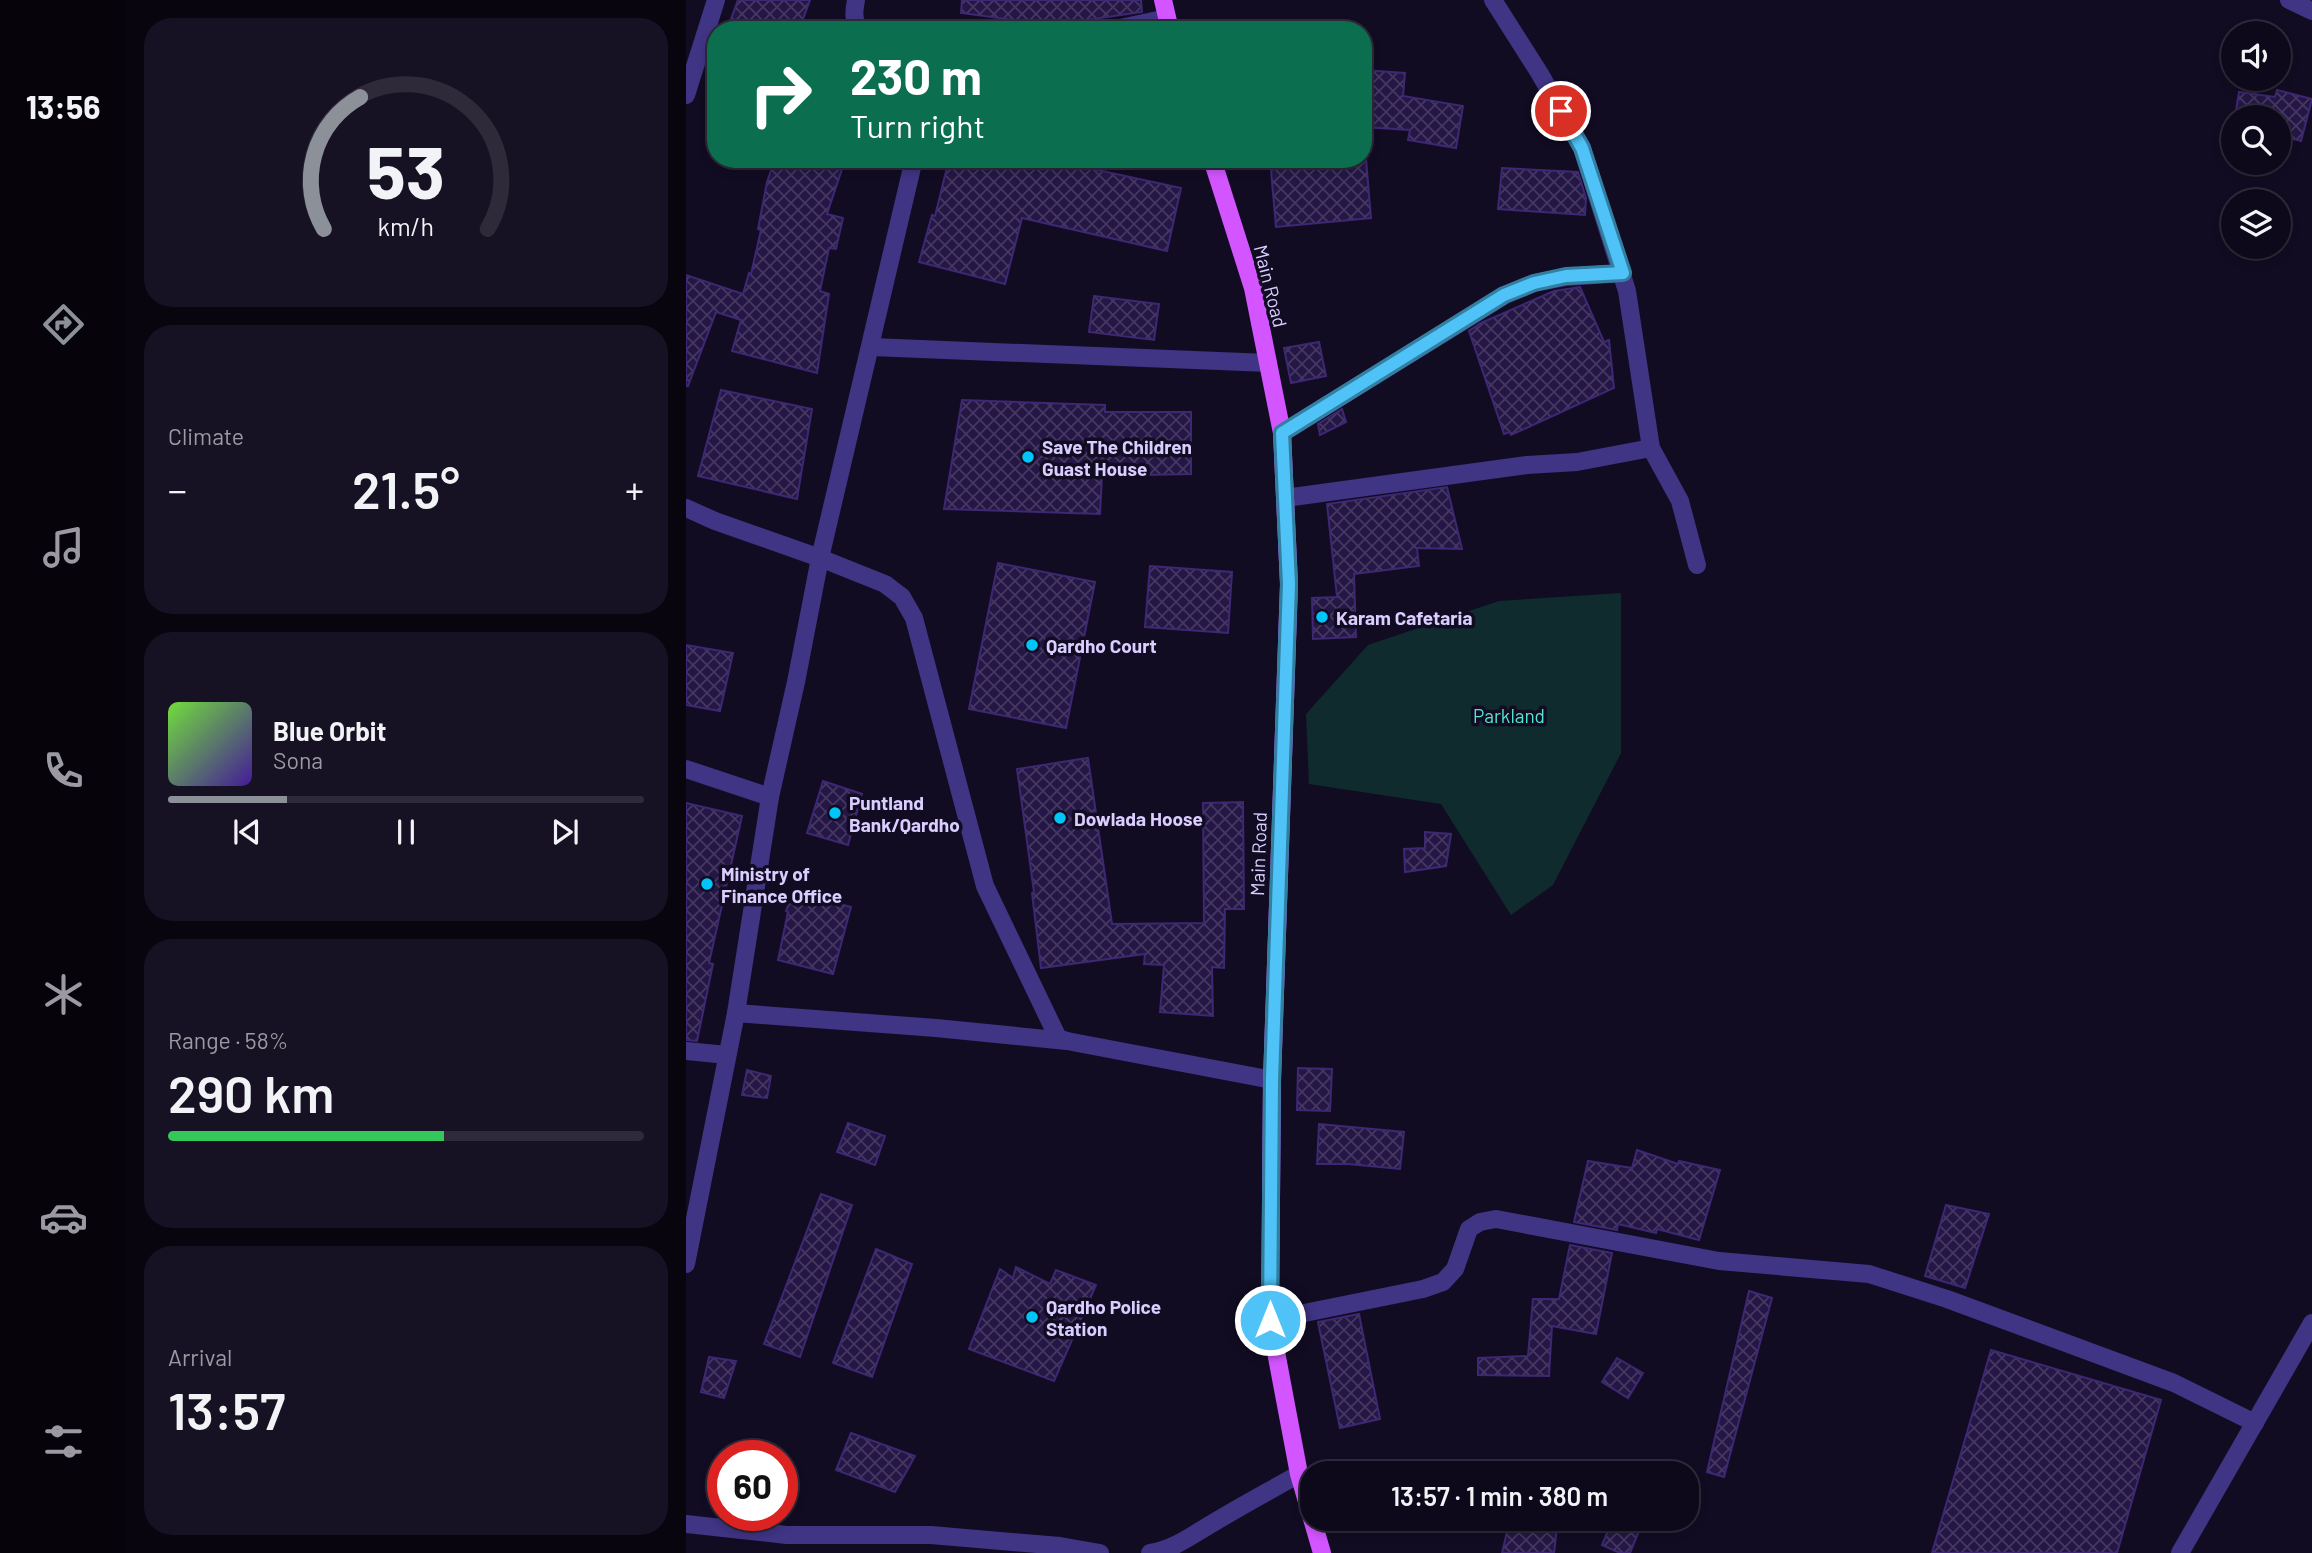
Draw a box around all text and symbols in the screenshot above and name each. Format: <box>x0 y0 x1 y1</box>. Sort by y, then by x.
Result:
map controls <box>2221 21 2291 259</box>
button: sound <box>2221 21 2291 91</box>
text: 230 m <box>850 46 982 105</box>
icon: right <box>735 49 826 140</box>
pin <box>1531 81 1591 141</box>
text: 13:56 <box>26 87 100 125</box>
icon: arrive <box>1542 92 1580 130</box>
button: search <box>2221 105 2291 175</box>
text: Turn right <box>850 106 985 144</box>
text: 53 <box>367 126 445 214</box>
button: layers <box>2221 189 2291 259</box>
text: km/h <box>378 210 434 240</box>
street label: Main Road <box>1250 242 1292 330</box>
icon: directions <box>39 300 88 349</box>
text: Climate <box>168 422 244 450</box>
place label: Save The Children Guast House <box>1042 435 1192 480</box>
marker: Save The Children Guast House <box>1020 449 1036 465</box>
text: 21.5° <box>352 457 460 519</box>
text: − <box>168 466 187 512</box>
text: + <box>625 466 644 512</box>
icon: music <box>39 523 88 572</box>
place label: Karam Cafetaria <box>1336 606 1472 629</box>
marker: Karam Cafetaria <box>1314 609 1330 625</box>
place label: Qardho Court <box>1046 634 1157 657</box>
marker: Qardho Court <box>1024 637 1040 653</box>
park label: Parkland <box>1473 704 1545 727</box>
text: Blue Orbit <box>273 715 386 746</box>
icon: phone <box>39 746 88 795</box>
text: Sona <box>273 746 323 774</box>
place label: Puntland Bank/Qardho <box>849 791 960 836</box>
marker: Puntland Bank/Qardho <box>827 805 843 821</box>
place label: Dowlada Hoose <box>1074 807 1203 830</box>
marker: Dowlada Hoose <box>1052 810 1068 826</box>
street label: Main Road <box>1245 812 1271 896</box>
icon: previous <box>228 813 266 851</box>
icon: pause <box>387 813 425 851</box>
icon: next <box>546 813 584 851</box>
place label: Ministry of Finance Office <box>721 862 842 907</box>
marker: Ministry of Finance Office <box>699 876 715 892</box>
icon: climate <box>39 970 88 1019</box>
text: Range · 58% <box>168 1026 288 1054</box>
text: 290 km <box>168 1061 334 1123</box>
icon: car <box>39 1193 88 1242</box>
position arrow <box>1233 1283 1307 1357</box>
place label: Qardho Police Station <box>1046 1295 1161 1340</box>
marker: Qardho Police Station <box>1024 1309 1040 1325</box>
text: Arrival <box>168 1343 232 1371</box>
text: 13:57 <box>168 1378 285 1440</box>
icon: filters <box>39 1417 88 1466</box>
speed limit sign: 60 <box>707 1440 798 1531</box>
text: 13:57 · 1 min · 380 m <box>1391 1480 1608 1511</box>

